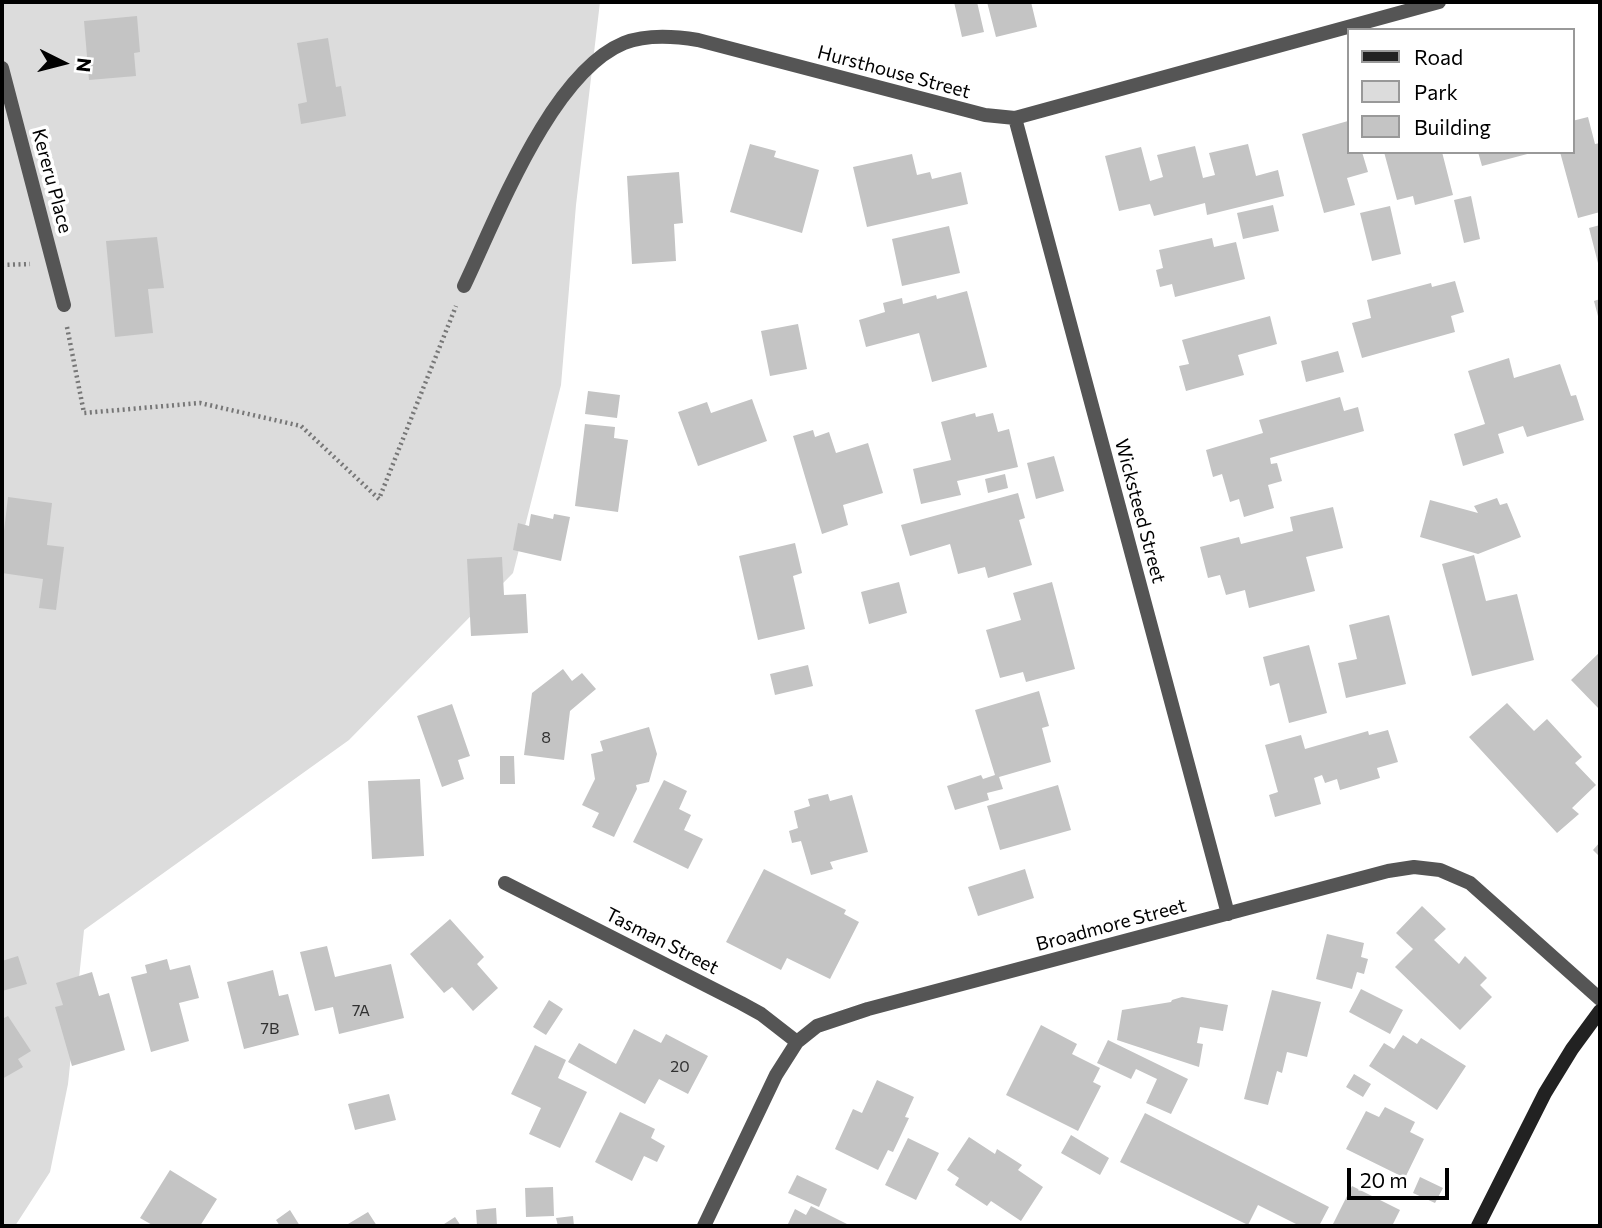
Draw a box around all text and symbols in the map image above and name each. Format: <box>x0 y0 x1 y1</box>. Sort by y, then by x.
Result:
north arrow <box>28 28 98 98</box>
legend <box>1346 28 1574 154</box>
street label: Hursthouse Street <box>815 41 973 103</box>
text: Road <box>1414 44 1463 69</box>
text: N <box>72 57 97 74</box>
text: Park <box>1414 79 1458 104</box>
text: Building <box>1414 114 1491 139</box>
street label: Kereru Place <box>27 126 77 236</box>
street label: Wicksteed Street <box>1110 436 1170 586</box>
house number: 8 <box>541 728 551 748</box>
street label: Broadmore Street <box>1034 894 1188 956</box>
street label: Tasman Street <box>602 903 722 979</box>
house number: 7A <box>352 1001 370 1021</box>
house number: 7B <box>261 1019 279 1039</box>
house number: 20 <box>670 1057 690 1077</box>
scale bar <box>1350 1154 1452 1198</box>
text: 20 m <box>1360 1167 1408 1192</box>

